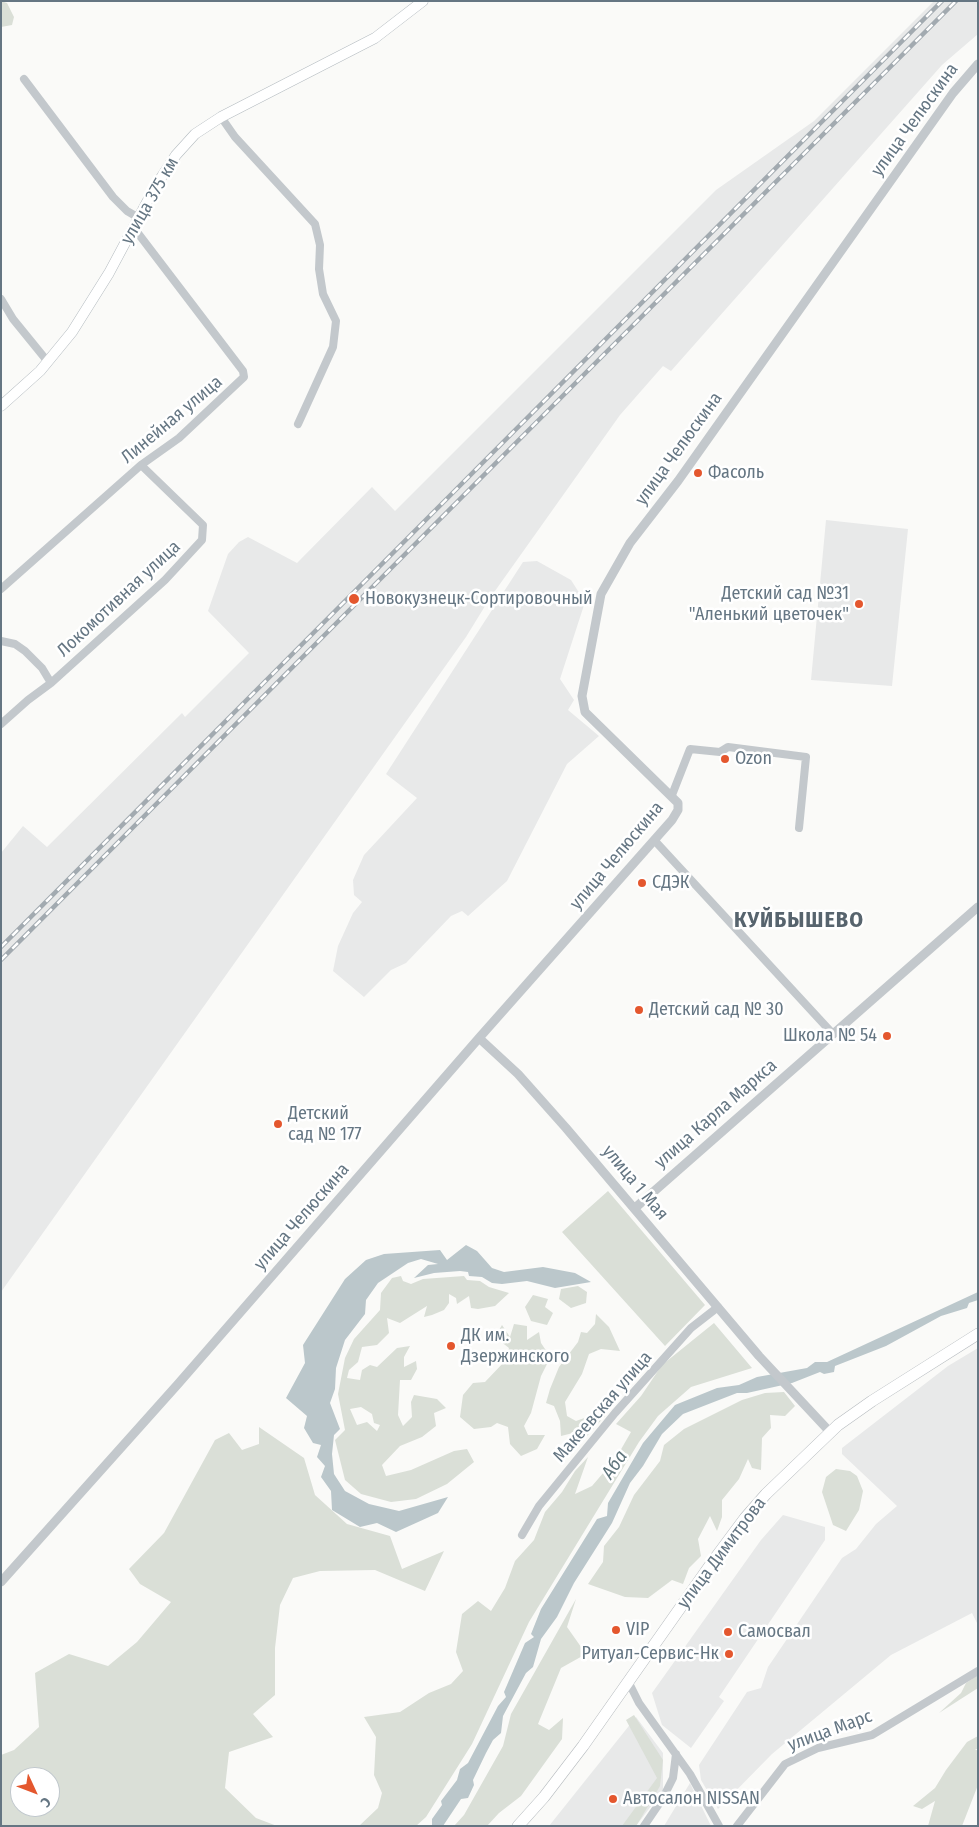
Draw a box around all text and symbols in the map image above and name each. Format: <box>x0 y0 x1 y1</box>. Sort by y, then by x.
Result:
street label: улица Челюскина <box>867 59 963 181</box>
street label: улица 375 км <box>117 154 183 248</box>
street label: Линейная улица <box>117 372 227 468</box>
street label: улица Челюскина <box>631 388 727 510</box>
place label: Фасоль <box>708 462 764 484</box>
marker: Фасоль <box>692 467 704 479</box>
street label: Локомотивная улица <box>53 536 185 662</box>
place label: Детский сад №31 "Аленький цветочек" <box>689 583 849 626</box>
place label: Новокузнецк-Сортировочный <box>365 588 593 610</box>
marker: Новокузнецк-Сортировочный <box>347 592 361 606</box>
marker: Детский сад №31 "Аленький цветочек" <box>853 598 865 610</box>
place label: Ozon <box>735 748 772 770</box>
marker: Ozon <box>719 753 731 765</box>
street label: улица Челюскина <box>566 798 668 914</box>
place label: СДЭК <box>652 872 689 894</box>
marker: СДЭК <box>636 877 648 889</box>
district label: КУЙБЫШЕВО <box>733 908 865 934</box>
place label: Детский сад № 30 <box>649 999 784 1021</box>
marker: Детский сад № 30 <box>633 1004 645 1016</box>
place label: Школа № 54 <box>783 1025 877 1047</box>
marker: Школа № 54 <box>881 1030 893 1042</box>
street label: улица Карла Маркса <box>650 1055 782 1173</box>
place label: Детский сад № 177 <box>288 1103 362 1146</box>
marker: Детский сад № 177 <box>272 1118 284 1130</box>
street label: улица 1 Мая <box>597 1141 673 1225</box>
street label: улица Челюскина <box>250 1159 354 1275</box>
place label: ДК им. Дзержинского <box>461 1325 569 1368</box>
marker: ДК им. Дзержинского <box>445 1340 457 1352</box>
street label: Макеевская улица <box>549 1347 657 1467</box>
water label: Аба <box>597 1446 633 1484</box>
street label: улица Димитрова <box>673 1493 771 1613</box>
place label: VIP <box>626 1619 649 1641</box>
place label: Самосвал <box>738 1621 811 1643</box>
marker: VIP <box>610 1624 622 1636</box>
marker: Самосвал <box>722 1626 734 1638</box>
place label: Ритуал-Сервис-Нк <box>582 1643 719 1665</box>
marker: Ритуал-Сервис-Нк <box>723 1648 735 1660</box>
street label: улица Марс <box>785 1706 875 1756</box>
north arrow <box>10 1767 60 1817</box>
place label: Автосалон NISSAN <box>623 1788 760 1810</box>
text: С <box>37 1793 54 1810</box>
marker: Автосалон NISSAN <box>607 1793 619 1805</box>

